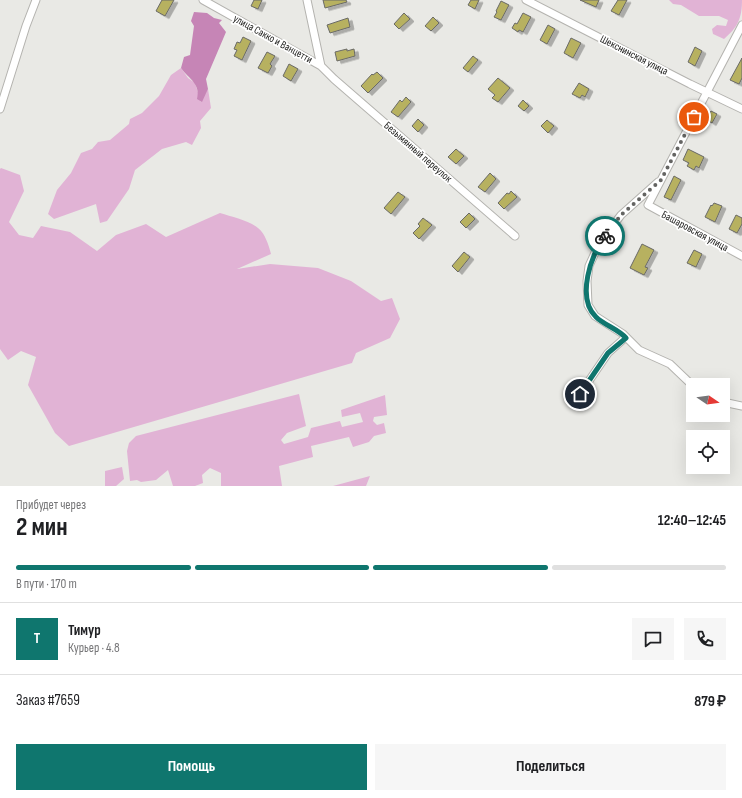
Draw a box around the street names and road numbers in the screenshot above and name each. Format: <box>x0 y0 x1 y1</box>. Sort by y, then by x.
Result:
street label: улица Сакко и Ванцетти <box>231 12 315 66</box>
street label: Шекснинская улица <box>598 32 670 78</box>
street label: Безымянный переулок <box>381 119 455 186</box>
street label: Башаровская улица <box>659 208 731 254</box>

